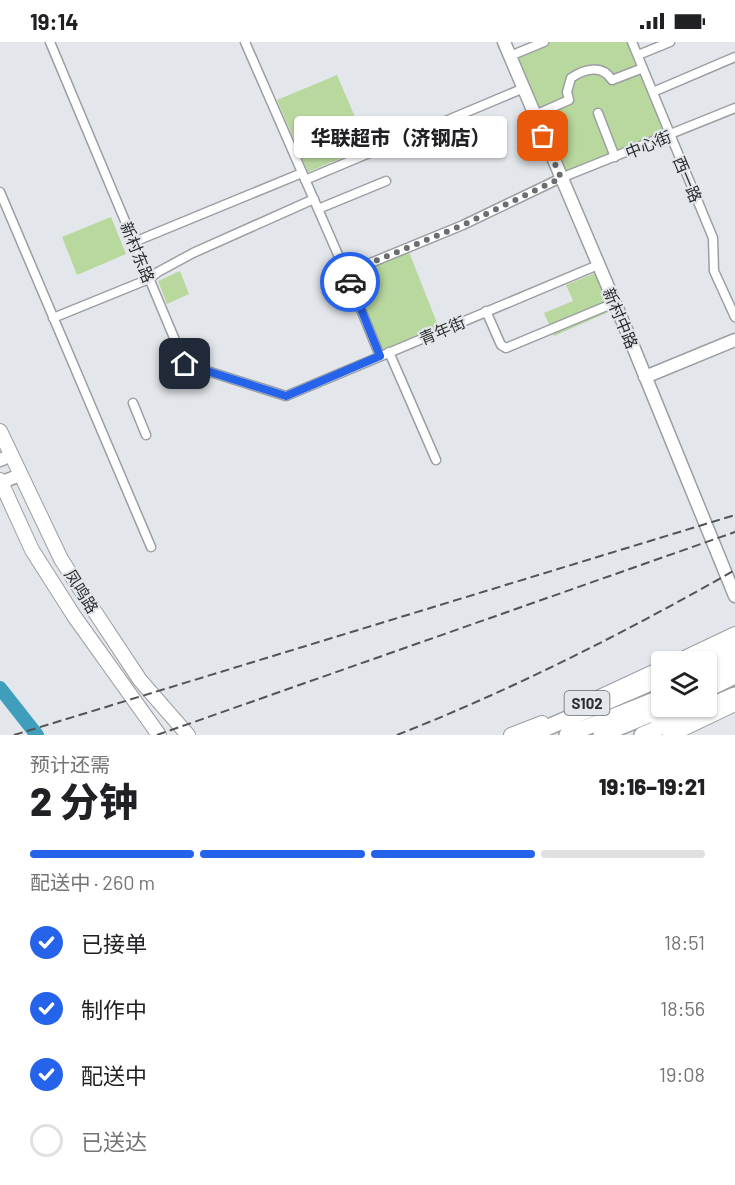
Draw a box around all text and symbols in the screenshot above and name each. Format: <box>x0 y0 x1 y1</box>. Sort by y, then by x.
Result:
text: 19:14 <box>30 8 79 34</box>
pin <box>517 110 568 161</box>
callout: 华联超市（济钢店） <box>294 115 507 157</box>
icon: bag <box>526 119 559 152</box>
text: 华联超市（济钢店） <box>311 125 491 149</box>
street label: 中心街 <box>622 126 674 162</box>
street label: 西一路 <box>670 153 706 205</box>
street label: 新村东路 <box>117 219 159 285</box>
courier <box>320 252 380 312</box>
icon: car <box>334 266 367 299</box>
street label: 新村中路 <box>600 285 642 351</box>
street label: 青年街 <box>416 312 468 348</box>
pin <box>159 338 210 389</box>
icon: home <box>168 347 201 380</box>
street label: 凤鸣路 <box>61 566 103 616</box>
map controls <box>651 651 717 717</box>
button: layers <box>651 651 717 717</box>
road number: S102 <box>564 691 610 715</box>
text: 预计还需 <box>30 752 110 776</box>
text: 19:16–19:21 <box>599 773 705 799</box>
text: 2 分钟 <box>30 777 138 824</box>
text: 配送中 · 260 m <box>30 870 155 894</box>
icon: check <box>30 926 63 959</box>
text: 已接单 <box>81 930 147 956</box>
text: 18:51 <box>664 930 705 954</box>
icon: check <box>30 992 63 1025</box>
text: 制作中 <box>81 996 147 1022</box>
text: 18:56 <box>660 996 705 1020</box>
icon: check <box>30 1058 63 1091</box>
text: 配送中 <box>81 1062 147 1088</box>
text: 19:08 <box>659 1062 705 1086</box>
text: 已送达 <box>81 1128 147 1154</box>

